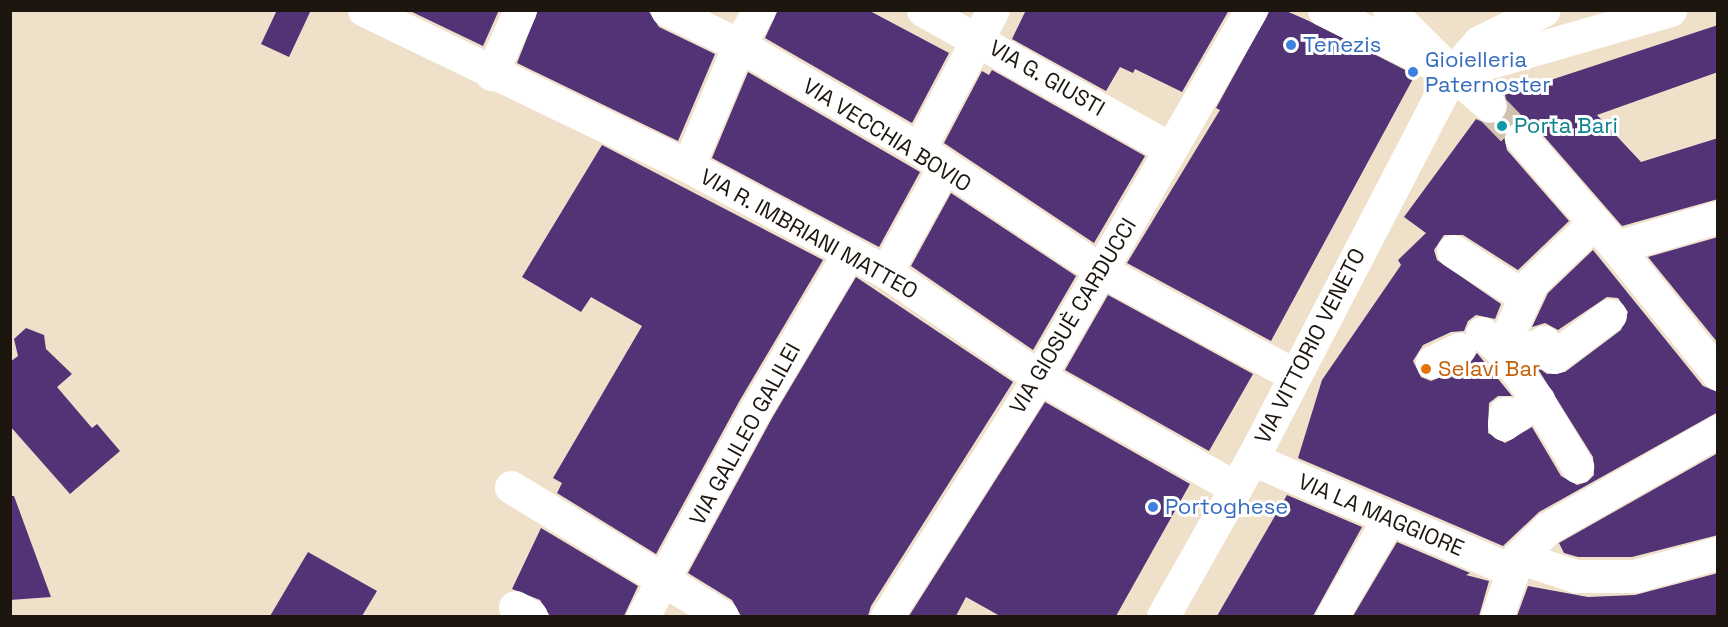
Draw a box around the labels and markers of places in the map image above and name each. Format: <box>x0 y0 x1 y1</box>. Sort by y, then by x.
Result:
place label: Tenezis <box>1303 32 1381 58</box>
marker: Tenezis <box>1284 38 1298 52</box>
place label: Gioielleria Paternoster <box>1425 46 1550 98</box>
marker: Gioielleria Paternoster <box>1406 65 1420 79</box>
place label: Porta Bari <box>1514 113 1618 139</box>
marker: Porta Bari <box>1495 119 1509 133</box>
place label: Selavi Bar <box>1438 356 1540 382</box>
marker: Selavi Bar <box>1419 362 1433 376</box>
place label: Portoghese <box>1165 494 1288 520</box>
marker: Portoghese <box>1146 500 1160 514</box>

